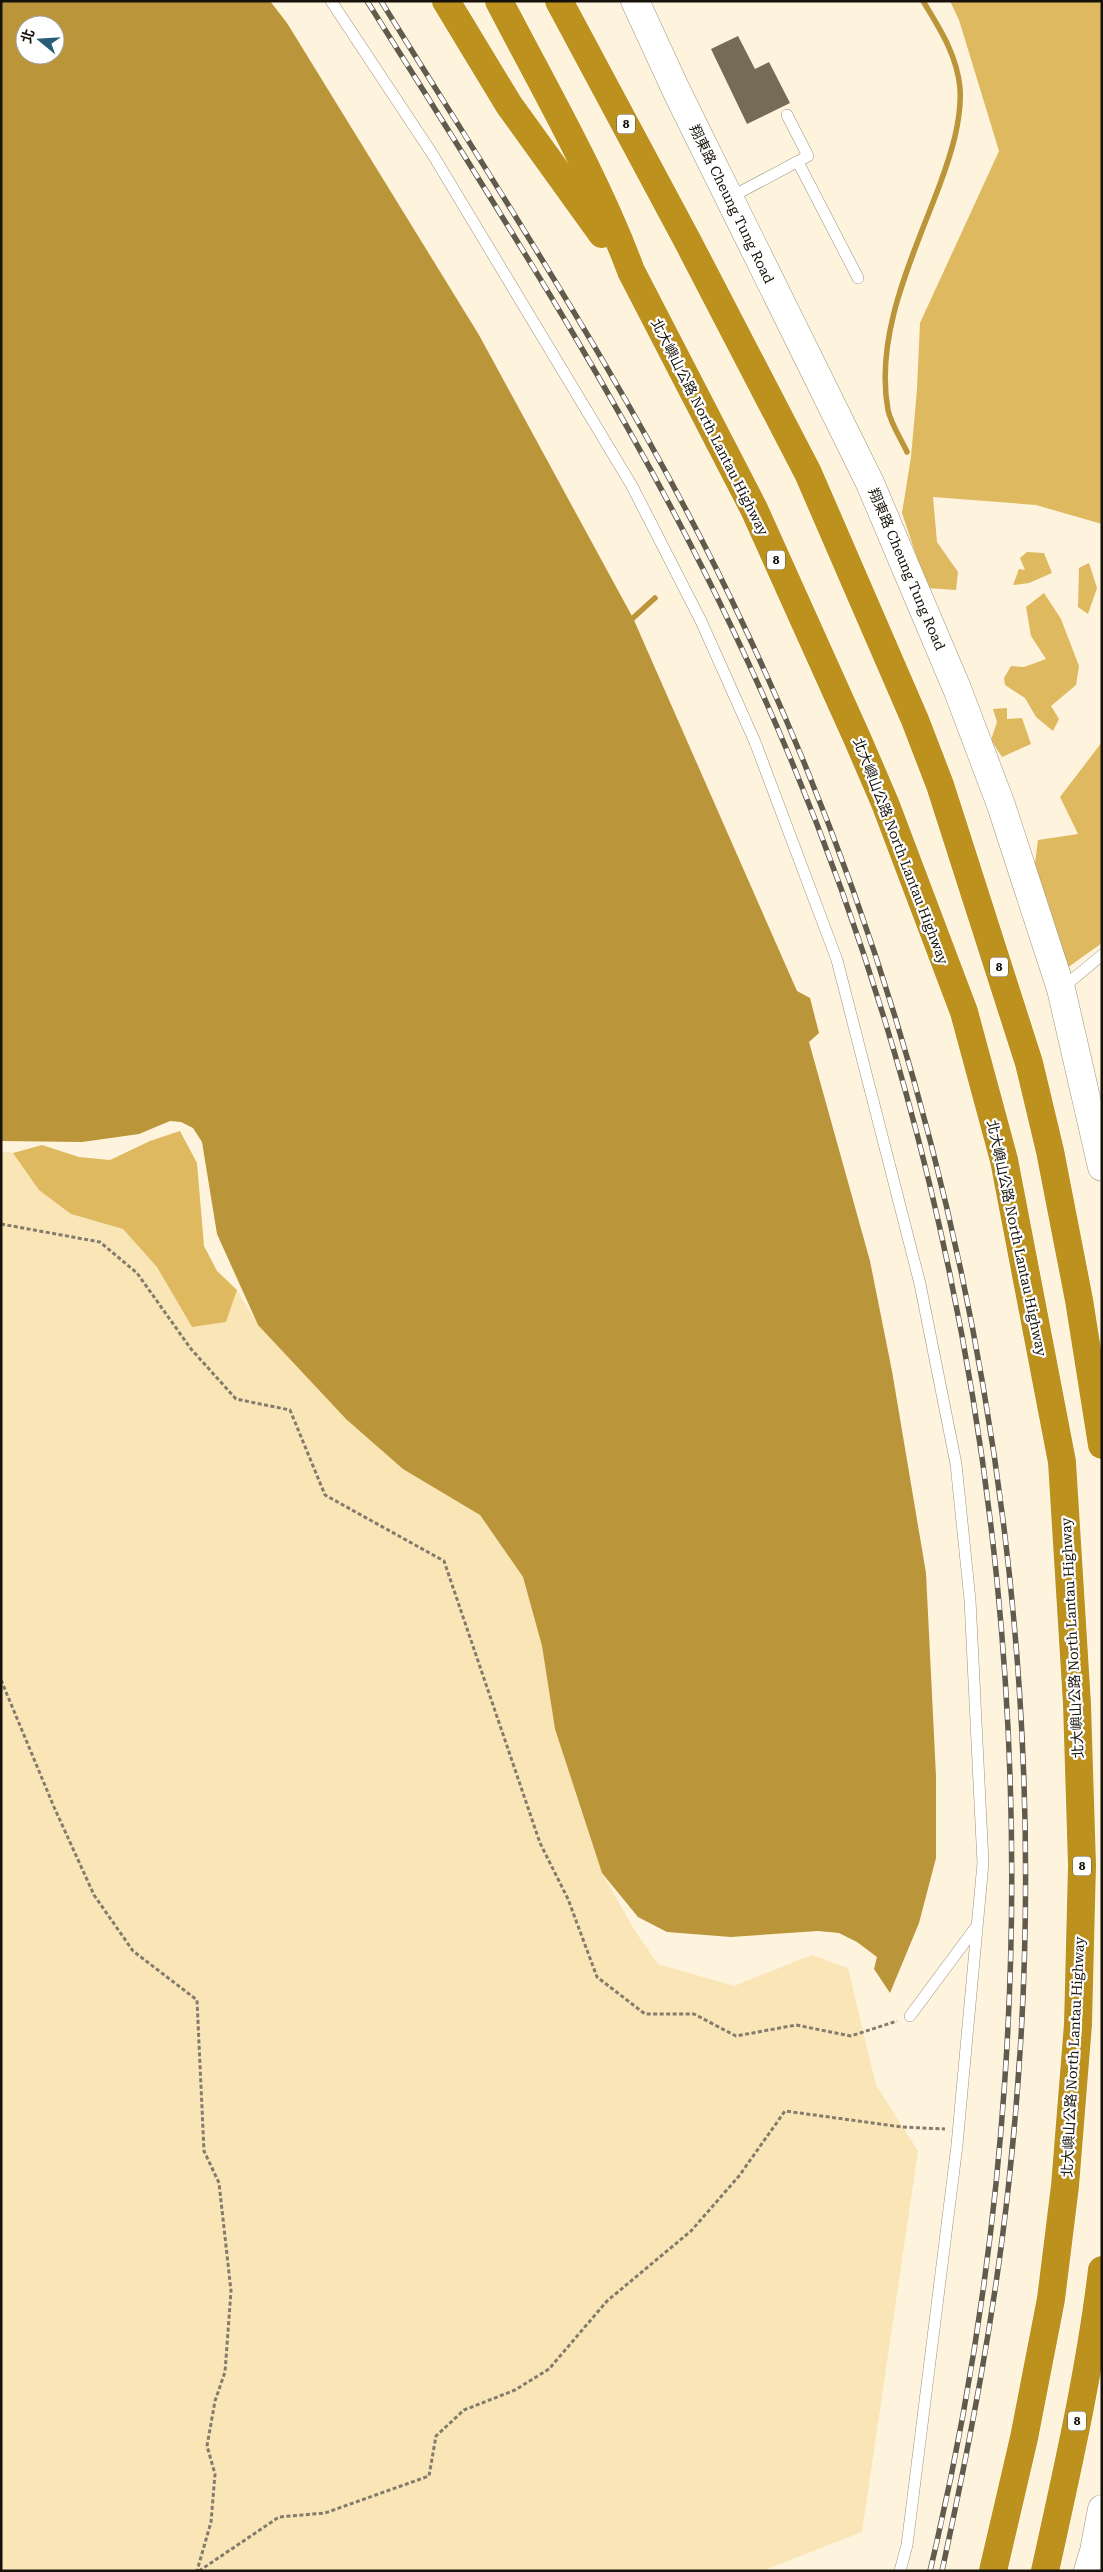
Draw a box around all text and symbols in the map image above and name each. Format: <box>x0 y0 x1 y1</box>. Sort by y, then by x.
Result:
north arrow <box>15 15 65 65</box>
text: 北 <box>18 27 37 45</box>
road number: 8 <box>617 115 635 134</box>
street label: 翔東路 Cheung Tung Road <box>687 122 777 286</box>
street label: 北大嶼山公路 North Lantau Highway <box>648 316 772 539</box>
street label: 翔東路 Cheung Tung Road <box>866 486 948 652</box>
road number: 8 <box>767 550 785 570</box>
street label: 北大嶼山公路 North Lantau Highway <box>850 736 952 967</box>
road number: 8 <box>990 958 1008 976</box>
street label: 北大嶼山公路 North Lantau Highway <box>984 1118 1050 1358</box>
street label: 北大嶼山公路 North Lantau Highway <box>1058 1516 1086 1759</box>
road number: 8 <box>1073 1856 1091 1875</box>
street label: 北大嶼山公路 North Lantau Highway <box>1059 1935 1087 2178</box>
road number: 8 <box>1068 2412 1086 2430</box>

